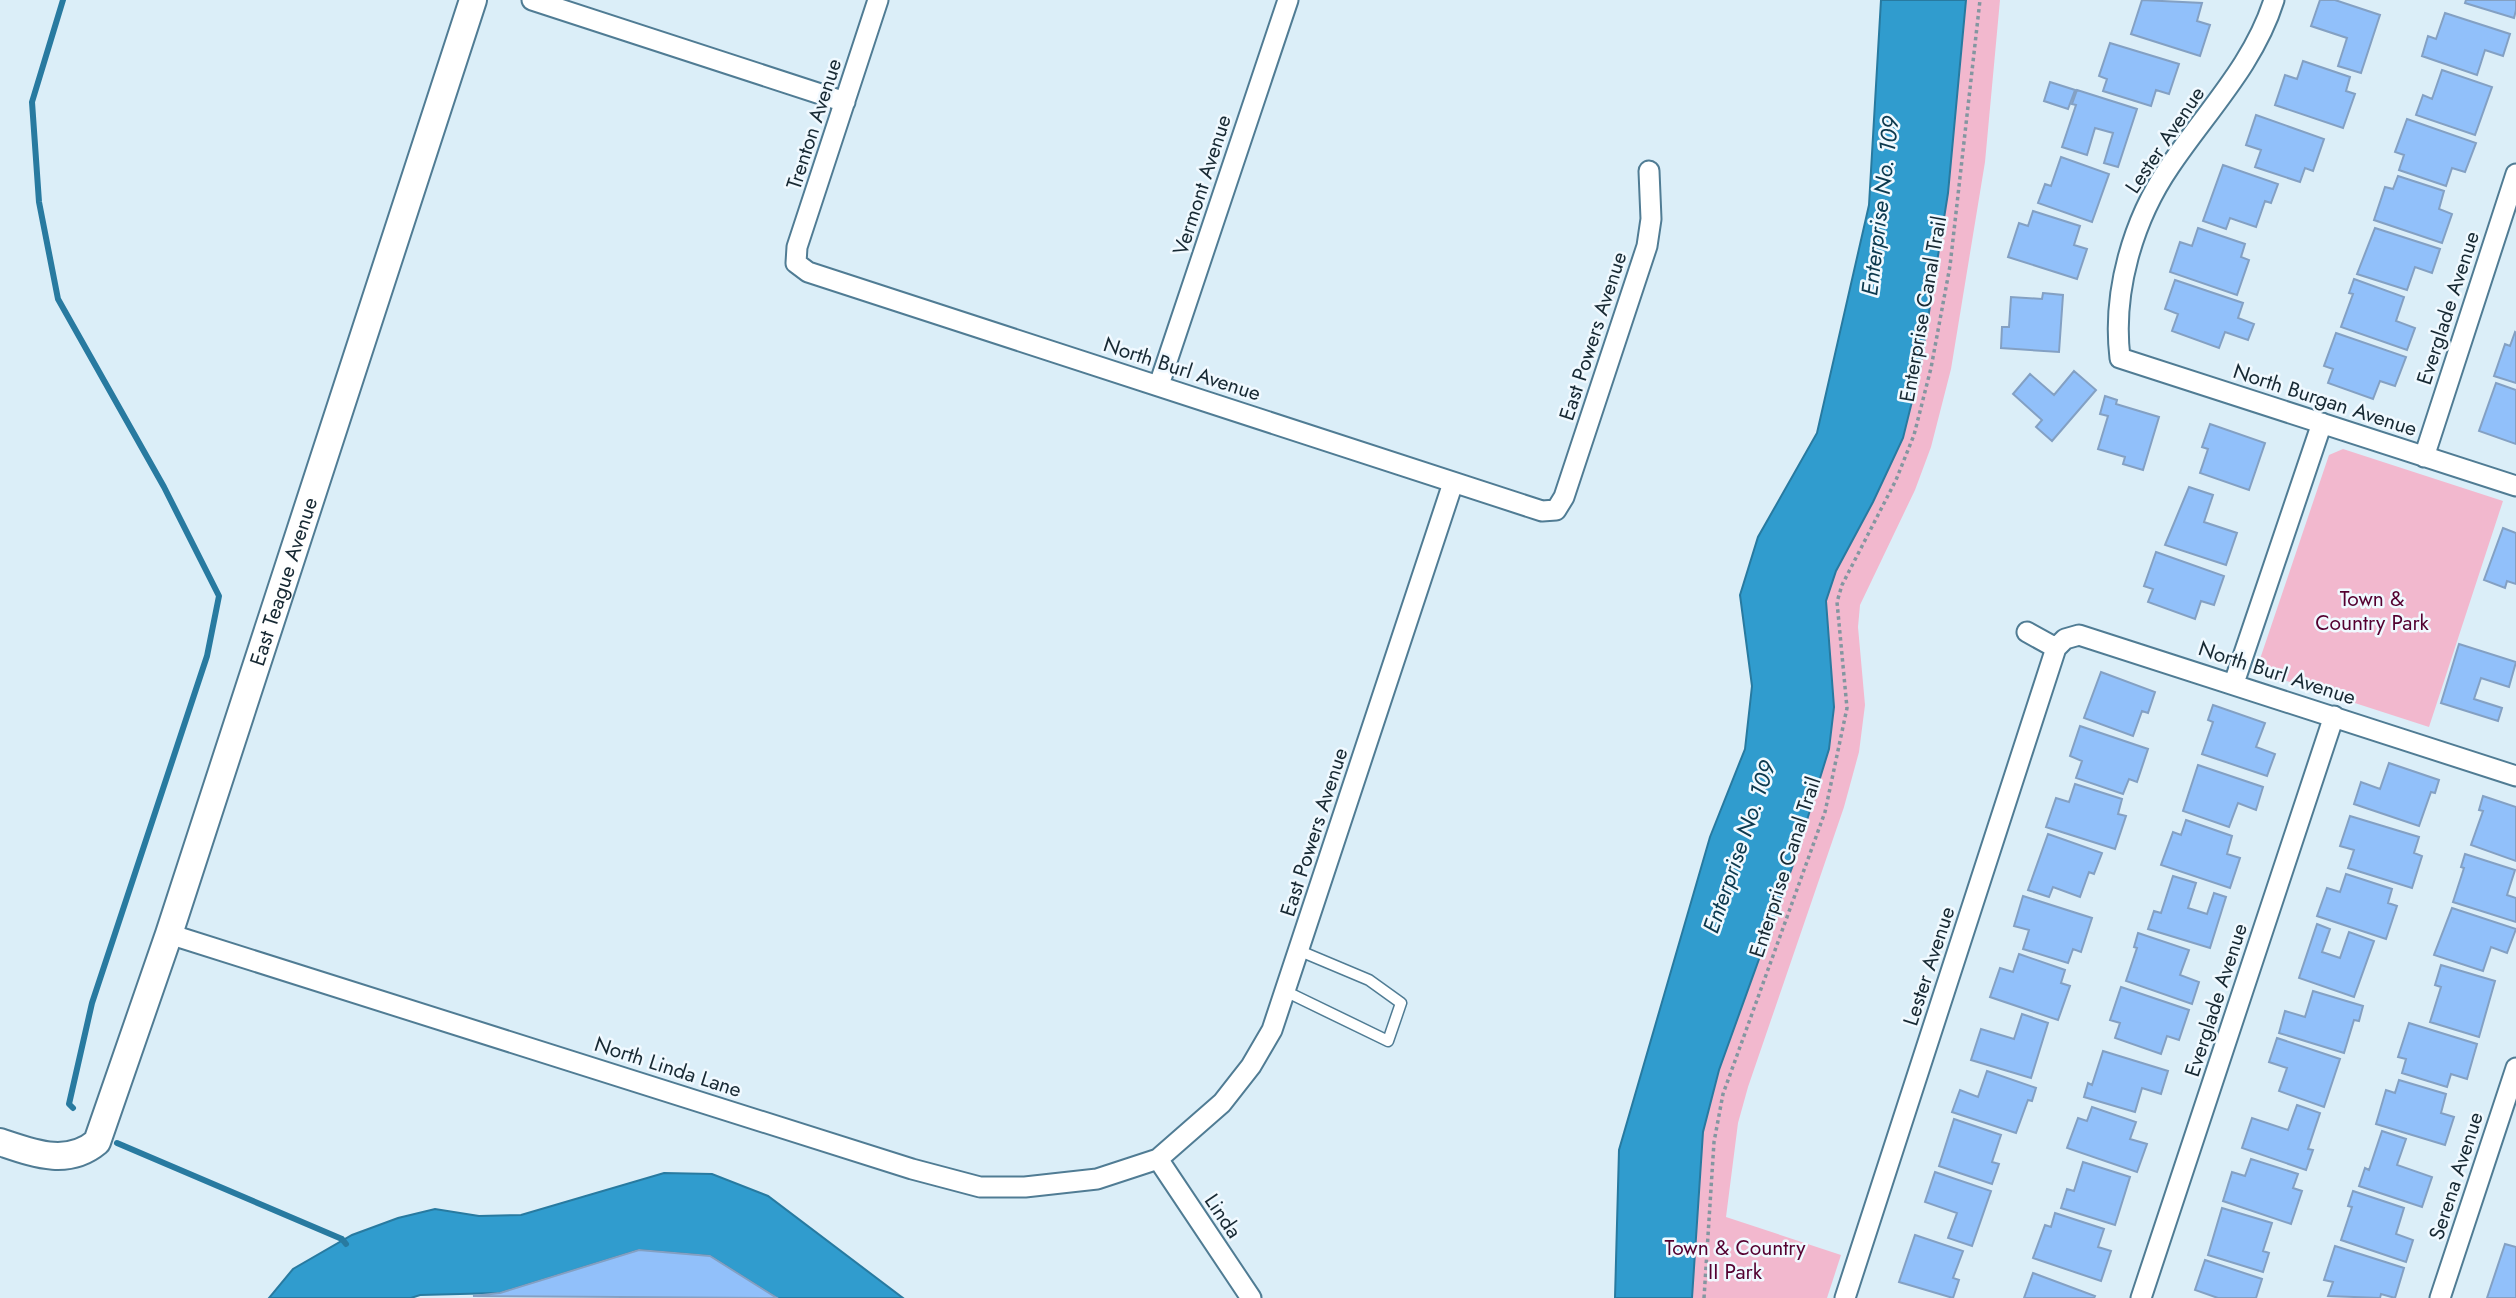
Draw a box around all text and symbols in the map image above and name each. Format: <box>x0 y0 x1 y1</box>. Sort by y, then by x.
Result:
street label: Trenton Avenue <box>779 54 849 193</box>
street label: Lester Avenue <box>2118 80 2212 200</box>
street label: Vermont Avenue <box>1165 111 1239 259</box>
water label: Enterprise No. 109 <box>1852 113 1908 298</box>
street label: Enterprise Canal Trail <box>1892 214 1954 404</box>
street label: Everglade Avenue <box>2409 227 2487 389</box>
street label: East Powers Avenue <box>1552 248 1634 424</box>
street label: North Burl Avenue <box>1099 329 1265 409</box>
street label: North Burgan Avenue <box>2229 356 2421 444</box>
street label: East Teague Avenue <box>242 493 325 670</box>
park label: Town & Country Park <box>2315 584 2430 638</box>
street label: North Burl Avenue <box>2194 633 2360 713</box>
street label: East Powers Avenue <box>1273 744 1355 920</box>
water label: Enterprise No. 109 <box>1694 755 1785 938</box>
street label: Enterprise Canal Trail <box>1742 773 1828 961</box>
street label: Lester Avenue <box>1896 902 1962 1029</box>
street label: Everglade Avenue <box>2177 919 2255 1081</box>
street label: North Linda Lane <box>591 1029 746 1105</box>
street label: Serena Avenue <box>2421 1108 2491 1244</box>
street label: Linda <box>1197 1188 1249 1244</box>
park label: Town & Country II Park <box>1665 1233 1806 1287</box>

